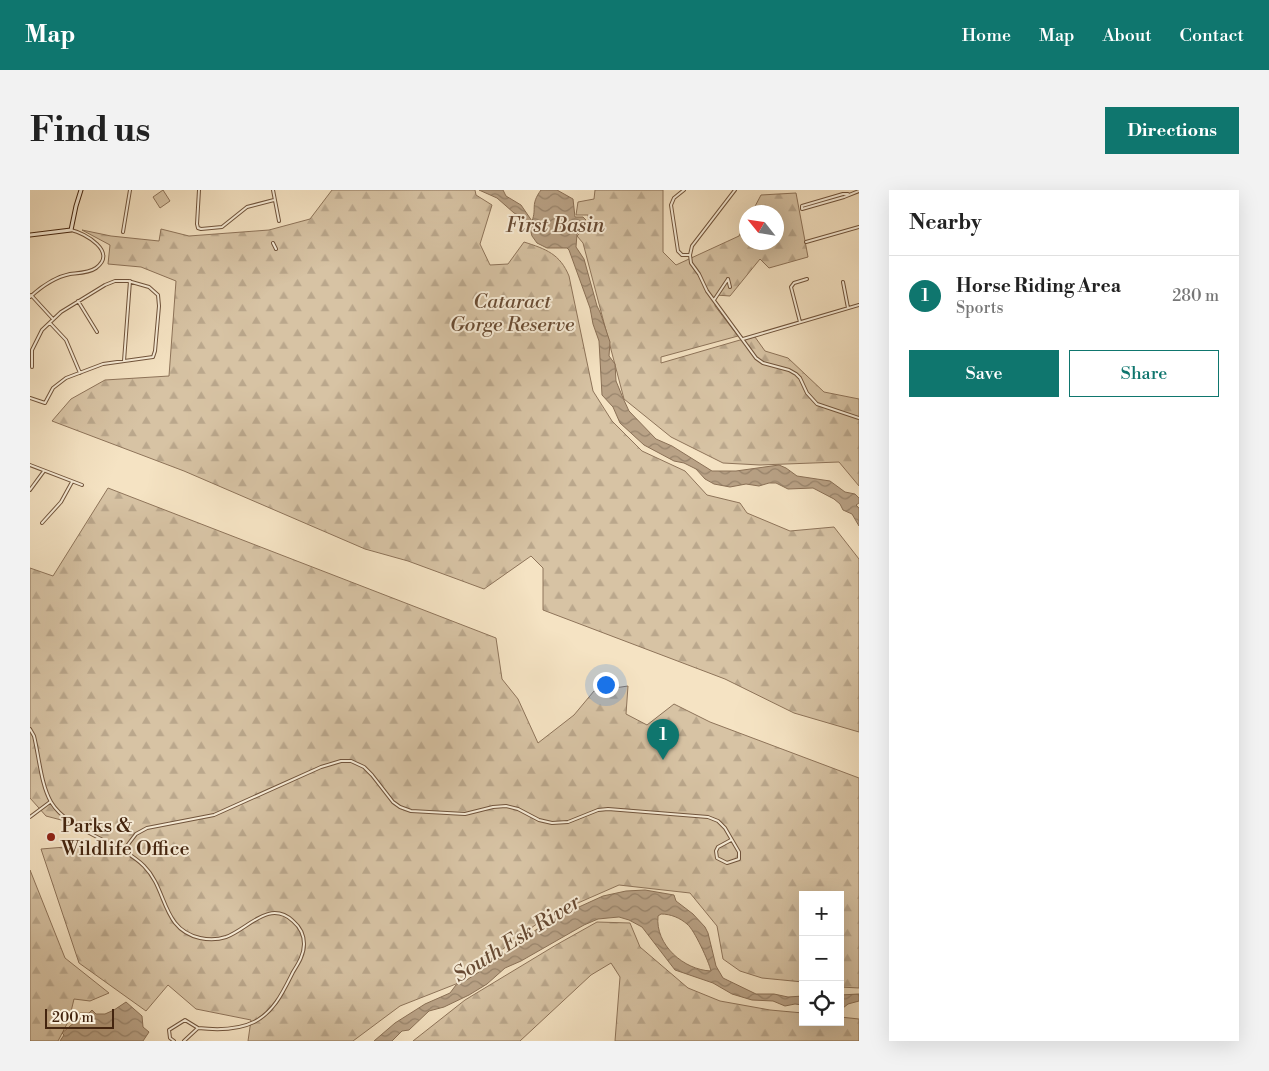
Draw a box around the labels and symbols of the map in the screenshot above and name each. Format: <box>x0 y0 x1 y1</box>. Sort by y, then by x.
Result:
north arrow <box>739 205 784 250</box>
water label: First Basin <box>505 213 605 239</box>
park label: Cataract Gorge Reserve <box>450 290 575 338</box>
your location <box>593 672 619 698</box>
pin: 1 <box>647 719 679 760</box>
place label: Parks & Wildlife Office <box>60 814 190 862</box>
marker: Parks & Wildlife Office <box>45 831 57 843</box>
water label: South Esk River <box>448 889 587 989</box>
scale bar <box>45 1006 114 1029</box>

